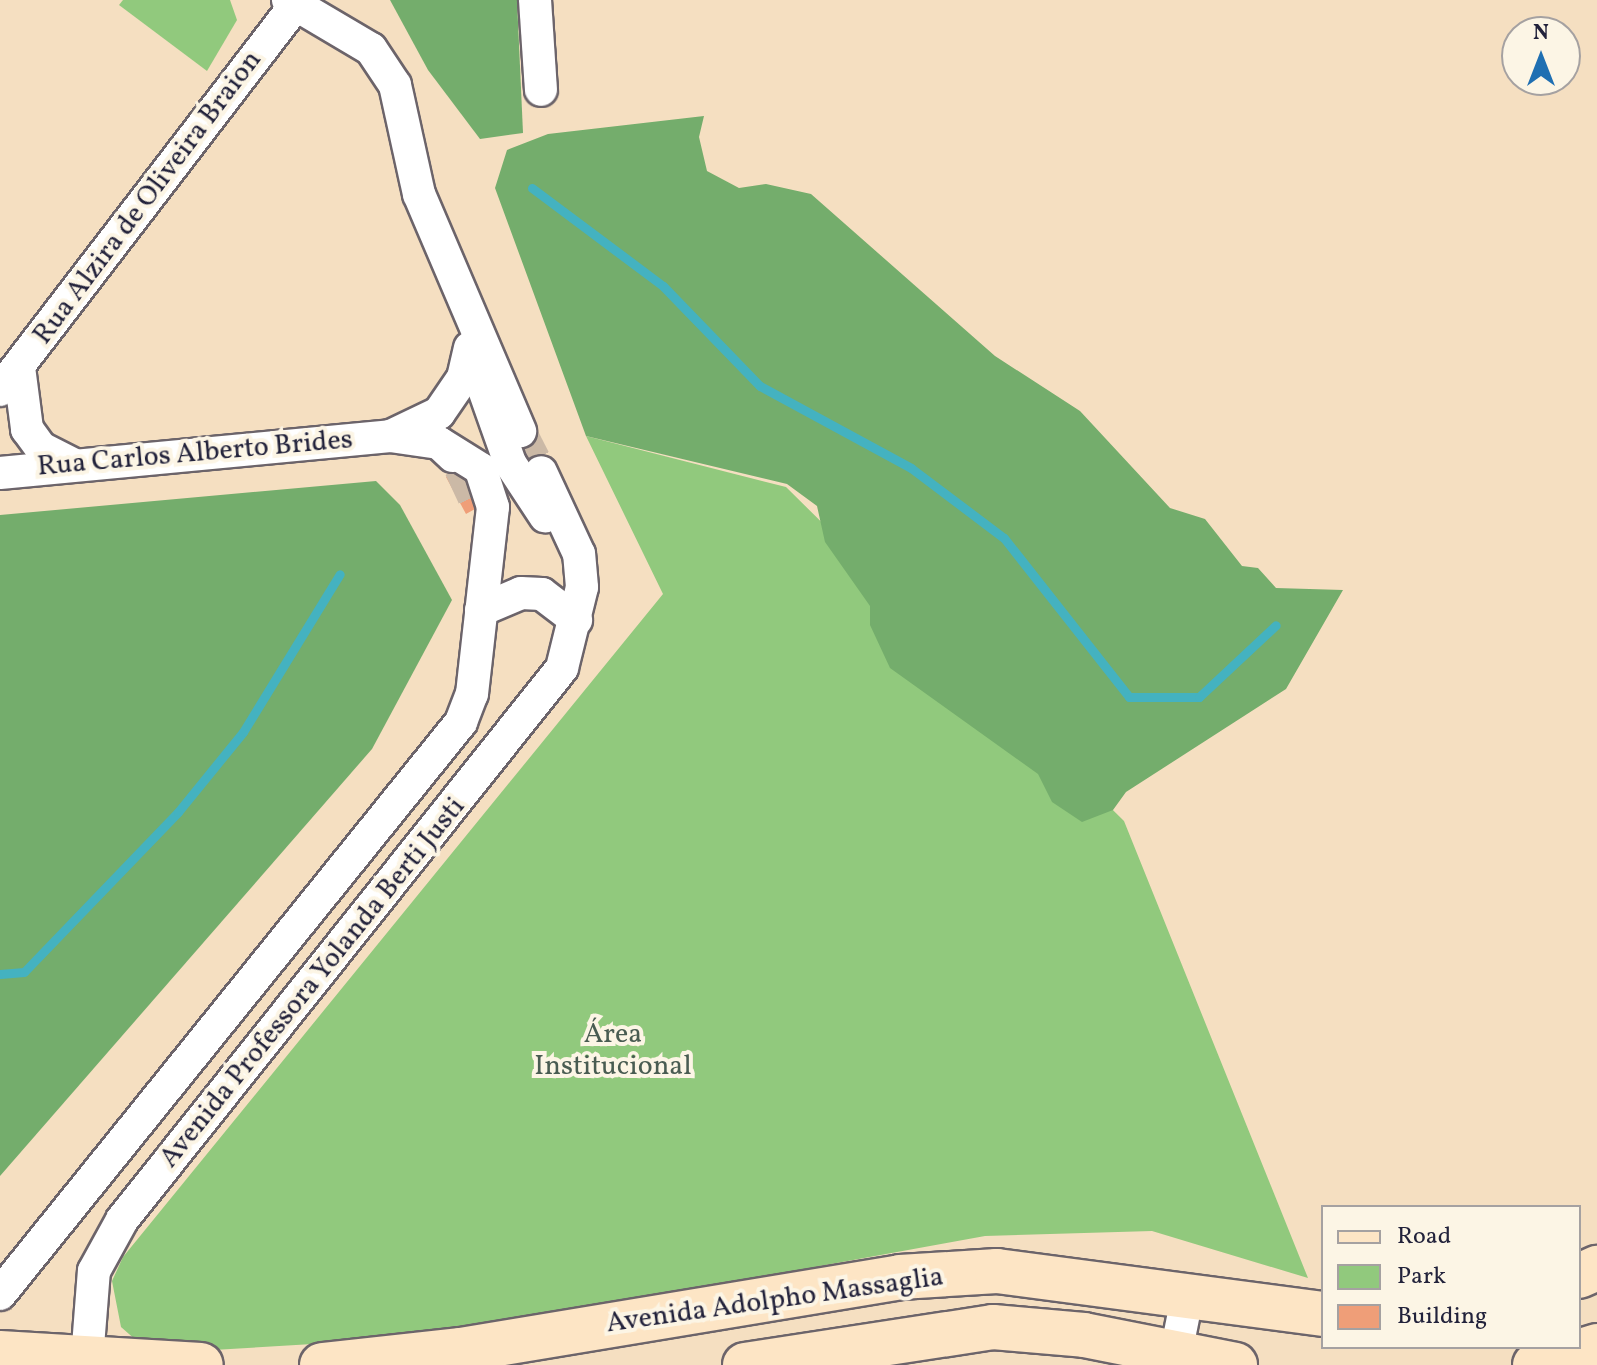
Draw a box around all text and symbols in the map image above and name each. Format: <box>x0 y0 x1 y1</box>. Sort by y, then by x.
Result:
north arrow <box>1501 16 1581 96</box>
text: N <box>1533 18 1549 49</box>
street label: Rua Alzira de Oliveira Braion <box>27 45 269 351</box>
street label: Rua Carlos Alberto Brides <box>36 423 354 485</box>
street label: Avenida Professora Yolanda Berti Justi <box>153 791 473 1175</box>
park label: Área Institucional <box>534 1018 692 1084</box>
legend <box>1321 1205 1581 1349</box>
text: Road <box>1397 1220 1451 1254</box>
text: Park <box>1397 1260 1446 1294</box>
street label: Avenida Adolpho Massaglia <box>604 1261 946 1341</box>
text: Building <box>1397 1300 1487 1334</box>

